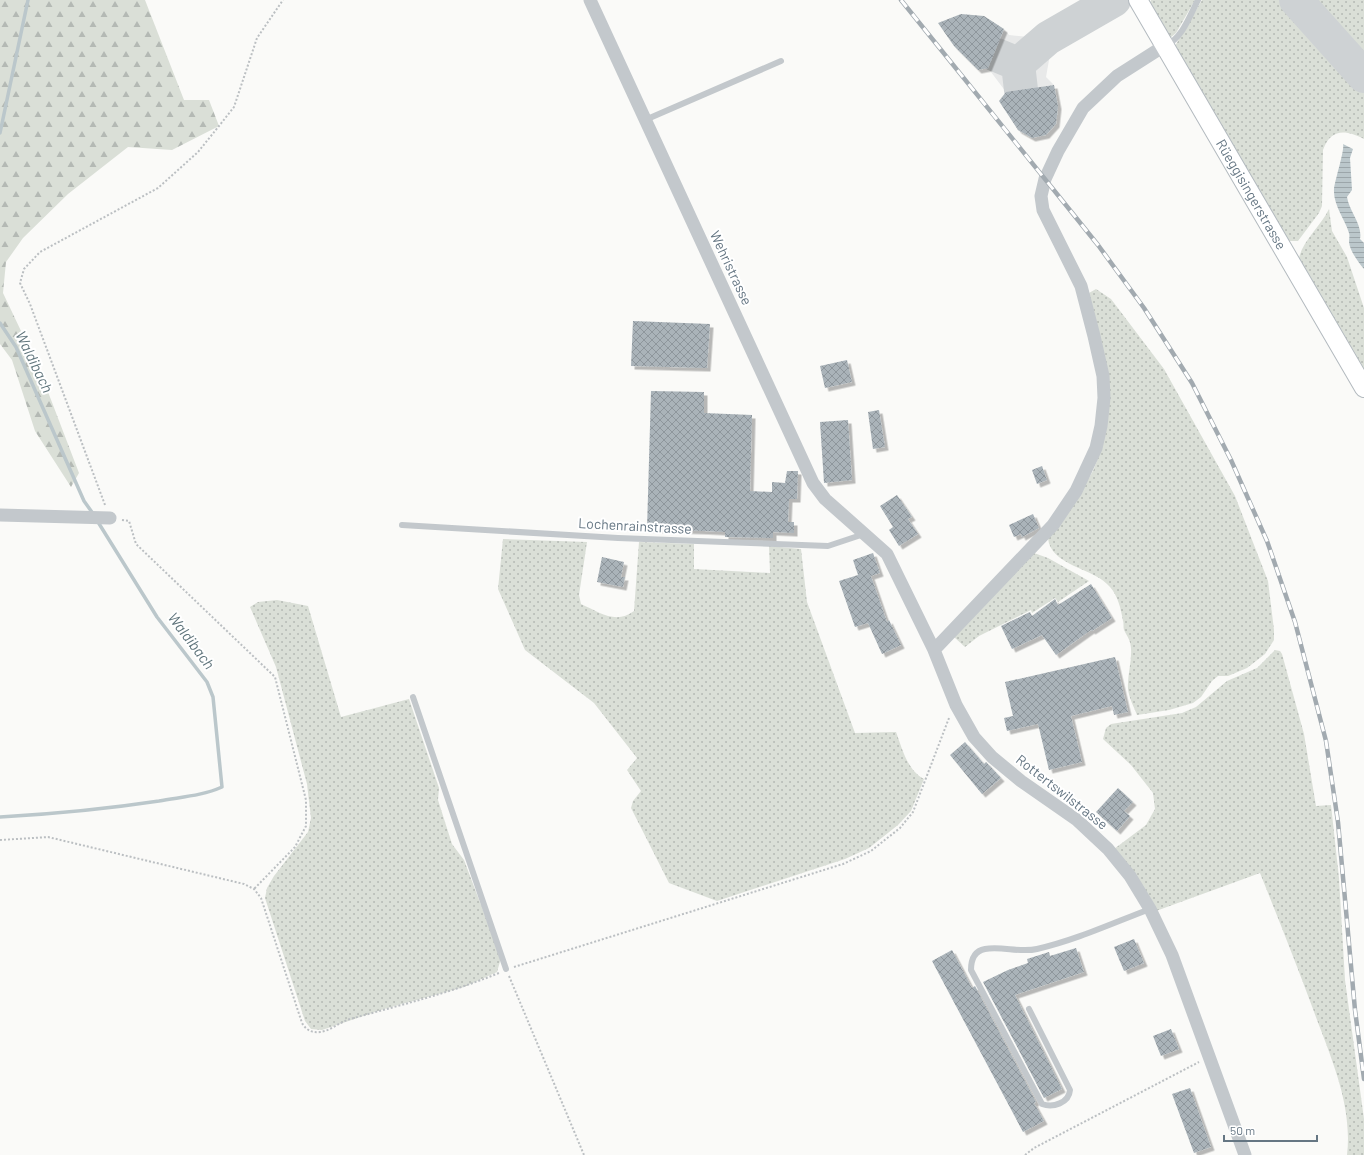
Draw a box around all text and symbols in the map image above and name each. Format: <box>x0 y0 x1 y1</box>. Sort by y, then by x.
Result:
street label: Rüeggisingerstrasse <box>1213 136 1290 252</box>
street label: Wehristrasse <box>707 228 756 308</box>
water label: Waldibach <box>12 328 58 395</box>
street label: Lochenrainstrasse <box>578 514 692 537</box>
water label: Waldibach <box>165 608 219 672</box>
street label: Rottertswilstrasse <box>1013 750 1112 833</box>
scale bar <box>1224 1117 1317 1143</box>
text: 50 m <box>1230 1123 1255 1137</box>

